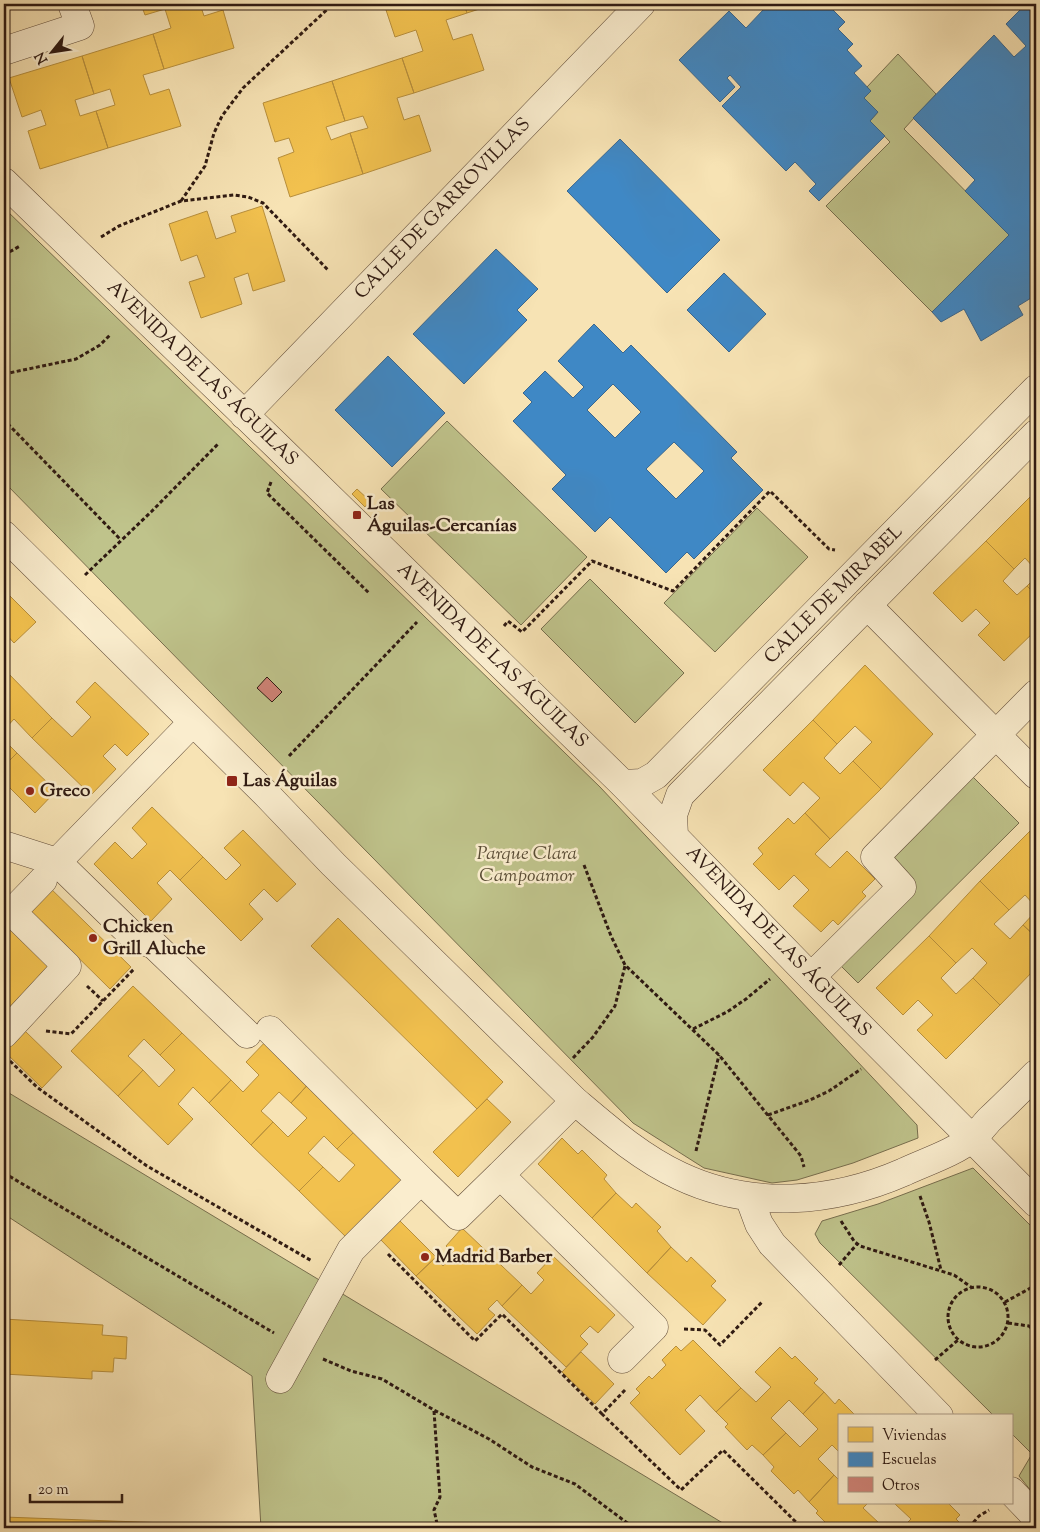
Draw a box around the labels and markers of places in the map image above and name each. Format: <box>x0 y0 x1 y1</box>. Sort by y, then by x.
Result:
place label: Las Águilas-Cercanías <box>367 491 517 540</box>
marker: Las Águilas-Cercanías <box>351 509 363 521</box>
place label: Las Águilas <box>243 768 337 795</box>
marker: Las Águilas <box>225 774 239 788</box>
place label: Greco <box>40 778 91 805</box>
marker: Greco <box>24 785 36 797</box>
place label: Chicken Grill Aluche <box>103 914 206 963</box>
marker: Chicken Grill Aluche <box>87 932 99 944</box>
place label: Madrid Barber <box>435 1244 553 1271</box>
marker: Madrid Barber <box>419 1251 431 1263</box>

